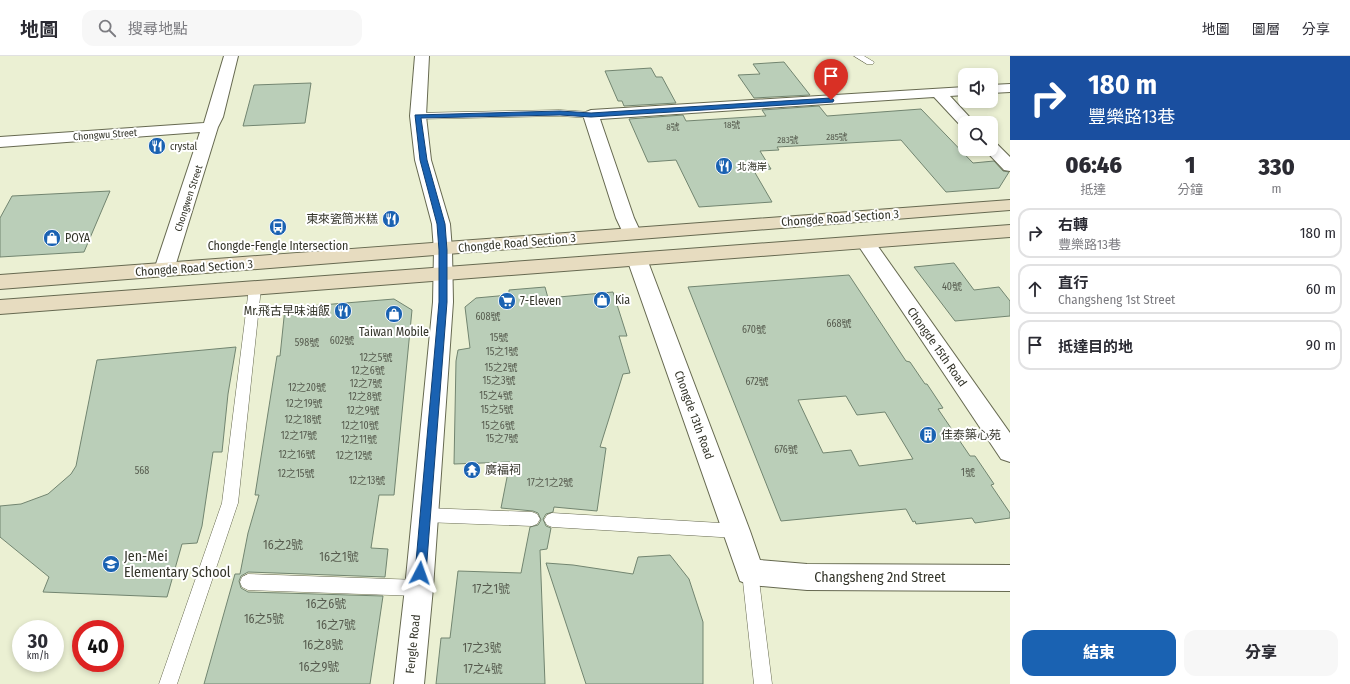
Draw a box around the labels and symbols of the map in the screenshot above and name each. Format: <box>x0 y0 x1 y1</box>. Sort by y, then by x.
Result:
pin <box>814 59 848 100</box>
house number: 18號 <box>723 120 741 130</box>
house number: 8號 <box>666 122 680 132</box>
street label: Chongwu Street <box>73 127 138 143</box>
house number: 285號 <box>826 132 848 142</box>
house number: 283號 <box>777 135 799 145</box>
restaurant icon: crystal <box>147 136 167 156</box>
place label: crystal <box>170 141 197 153</box>
restaurant icon: 北海岸 <box>714 156 734 176</box>
place label: 北海岸 <box>737 161 767 173</box>
street label: Chongwen Street <box>173 163 206 233</box>
street label: Chongde Road Section 3 <box>781 207 899 229</box>
restaurant icon: 東來瓷筒米糕 <box>381 209 401 229</box>
place label: 東來瓷筒米糕 <box>306 212 378 226</box>
bus stop icon: Chongde-Fengle Intersection <box>268 217 288 237</box>
shop icon: POYA <box>42 228 62 248</box>
place label: POYA <box>65 231 91 245</box>
street label: Chongde Road Section 3 <box>458 231 576 255</box>
place label: Chongde-Fengle Intersection <box>208 239 348 253</box>
street label: Chongde Road Section 3 <box>135 257 253 279</box>
house number: 40號 <box>942 281 962 293</box>
shop icon: Kia <box>592 290 612 310</box>
supermarket icon: 7-Eleven <box>497 291 517 311</box>
place label: Kia <box>615 293 630 307</box>
place label: 7-Eleven <box>520 294 561 308</box>
restaurant icon: Mr.飛古早味油飯 <box>333 301 353 321</box>
place label: Mr.飛古早味油飯 <box>244 304 330 318</box>
shop icon: Taiwan Mobile <box>384 304 404 324</box>
street label: Chongde 15th Road <box>904 305 970 389</box>
house number: 608號 <box>475 311 501 323</box>
house number: 668號 <box>827 318 851 330</box>
house number: 670號 <box>742 324 766 336</box>
place label: Taiwan Mobile <box>359 325 429 339</box>
house number: 15號 <box>490 332 508 344</box>
house number: 602號 <box>330 335 354 347</box>
house number: 598號 <box>295 337 319 349</box>
house number: 15之1號 <box>486 346 518 358</box>
house number: 12之5號 <box>360 352 392 364</box>
house number: 15之2號 <box>485 362 517 374</box>
house number: 12之6號 <box>351 365 385 377</box>
street label: Chongde 13th Road <box>671 369 717 461</box>
house number: 15之3號 <box>483 375 516 387</box>
house number: 672號 <box>745 376 769 388</box>
house number: 12之7號 <box>350 378 382 390</box>
house number: 12之20號 <box>288 382 326 394</box>
house number: 15之4號 <box>479 390 513 402</box>
house number: 12之8號 <box>348 391 382 403</box>
house number: 12之19號 <box>285 398 323 410</box>
house number: 15之5號 <box>480 404 514 416</box>
house number: 12之9號 <box>346 405 380 417</box>
house number: 12之18號 <box>284 414 322 426</box>
house number: 12之10號 <box>341 420 379 432</box>
house number: 15之6號 <box>481 420 515 432</box>
building icon: 佳泰築心苑 <box>918 425 938 445</box>
place label: 佳泰築心苑 <box>941 428 1001 442</box>
house number: 12之17號 <box>281 430 317 442</box>
house number: 15之7號 <box>486 433 518 445</box>
house number: 12之11號 <box>341 434 377 446</box>
house number: 676號 <box>774 444 798 456</box>
house number: 12之16號 <box>278 449 316 461</box>
house number: 12之12號 <box>336 450 372 462</box>
temple icon: 廣福祠 <box>462 460 482 480</box>
place label: 廣福祠 <box>485 463 521 477</box>
house number: 568 <box>135 465 149 477</box>
house number: 1號 <box>961 467 975 479</box>
house number: 12之15號 <box>278 468 314 480</box>
house number: 12之13號 <box>349 475 385 487</box>
house number: 17之1之2號 <box>527 477 573 489</box>
house number: 16之2號 <box>263 538 303 552</box>
place label: Jen-Mei Elementary School <box>124 548 231 581</box>
house number: 16之1號 <box>319 550 359 564</box>
position arrow <box>399 552 441 594</box>
school or university icon: Jen-Mei Elementary School <box>101 554 121 574</box>
street label: Changsheng 2nd Street <box>814 569 946 586</box>
house number: 17之1號 <box>472 582 510 596</box>
house number: 16之6號 <box>306 597 346 611</box>
house number: 16之5號 <box>244 612 284 626</box>
street label: Fengle Road <box>403 614 423 674</box>
house number: 16之7號 <box>316 618 356 632</box>
speed limit sign: 40 <box>72 620 124 672</box>
house number: 16之8號 <box>303 638 343 652</box>
house number: 17之3號 <box>463 641 501 655</box>
house number: 16之9號 <box>299 660 339 674</box>
house number: 17之4號 <box>463 662 503 676</box>

